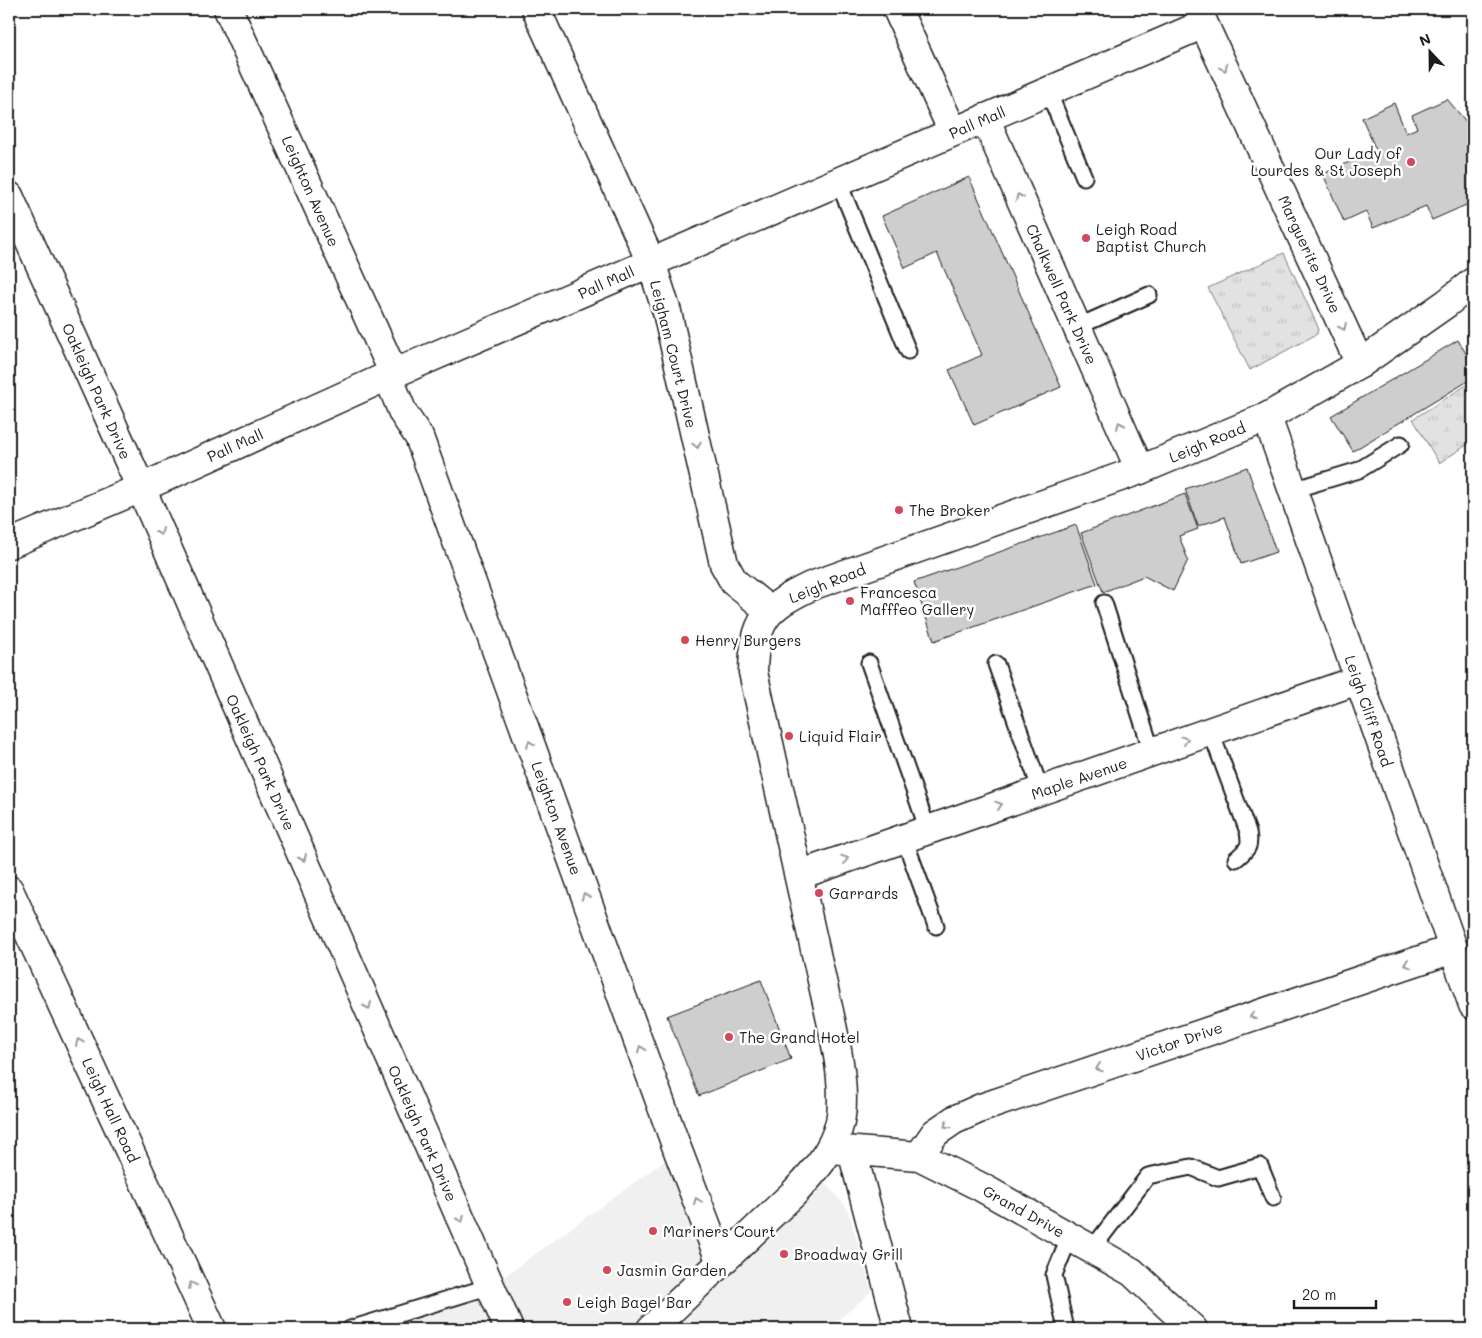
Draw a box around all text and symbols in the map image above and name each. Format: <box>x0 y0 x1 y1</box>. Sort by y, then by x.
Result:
north arrow <box>1404 28 1454 78</box>
text: N <box>1416 29 1433 50</box>
one-way arrow <box>1218 63 1229 72</box>
street label: Pall Mall <box>946 101 1008 143</box>
street label: Leighton Avenue <box>278 132 344 250</box>
place label: Our Lady of Lourdes & St Joseph <box>1251 143 1402 180</box>
marker: Our Lady of Lourdes & St Joseph <box>1405 156 1417 168</box>
street label: Marguerite Drive <box>1274 192 1346 316</box>
one-way arrow <box>1015 193 1026 202</box>
place label: Leigh Road Baptist Church <box>1096 219 1206 256</box>
street label: Chalkwell Park Drive <box>1022 221 1102 367</box>
marker: Leigh Road Baptist Church <box>1080 232 1092 244</box>
street label: Pall Mall <box>575 261 637 303</box>
street label: Leigham Court Drive <box>646 278 702 430</box>
street label: Oakleigh Park Drive <box>58 320 136 462</box>
one-way arrow <box>1337 322 1348 331</box>
street label: Leigh Road <box>1166 417 1248 467</box>
one-way arrow <box>1116 421 1127 430</box>
street label: Pall Mall <box>204 424 266 466</box>
one-way arrow <box>691 441 702 450</box>
place label: The Broker <box>909 500 990 520</box>
marker: The Broker <box>893 504 905 516</box>
one-way arrow <box>154 527 165 536</box>
street label: Leigh Road <box>786 559 868 607</box>
place label: Francesca Mafffeo Gallery <box>860 582 975 619</box>
marker: Francesca Mafffeo Gallery <box>844 595 856 607</box>
place label: Henry Burgers <box>695 630 801 650</box>
marker: Henry Burgers <box>679 634 691 646</box>
street label: Leigh Cliff Road <box>1341 653 1397 769</box>
street label: Oakleigh Park Drive <box>222 691 300 833</box>
place label: Liquid Flair <box>799 726 882 746</box>
marker: Liquid Flair <box>783 730 795 742</box>
one-way arrow <box>1181 736 1189 746</box>
one-way arrow <box>526 740 536 748</box>
street label: Maple Avenue <box>1028 752 1130 804</box>
street label: Leighton Avenue <box>527 758 587 878</box>
one-way arrow <box>994 801 1003 811</box>
one-way arrow <box>297 853 307 861</box>
one-way arrow <box>841 854 849 864</box>
place label: Garrards <box>829 883 898 903</box>
marker: Garrards <box>813 887 825 899</box>
one-way arrow <box>581 893 591 901</box>
one-way arrow <box>1403 958 1412 968</box>
one-way arrow <box>362 1001 372 1010</box>
one-way arrow <box>1249 1010 1258 1020</box>
street label: Victor Drive <box>1133 1017 1225 1065</box>
place label: The Grand Hotel <box>739 1027 860 1047</box>
marker: The Grand Hotel <box>723 1031 735 1043</box>
one-way arrow <box>75 1038 86 1047</box>
one-way arrow <box>637 1045 647 1054</box>
street label: Leigh Hall Road <box>78 1054 144 1166</box>
street label: Oakleigh Park Drive <box>384 1062 462 1204</box>
one-way arrow <box>1095 1062 1104 1072</box>
one-way arrow <box>944 1119 953 1128</box>
street label: Grand Drive <box>980 1180 1068 1242</box>
one-way arrow <box>693 1198 703 1206</box>
one-way arrow <box>455 1214 466 1223</box>
place label: Mariners Court <box>663 1221 776 1241</box>
marker: Mariners Court <box>647 1225 659 1237</box>
place label: Broadway Grill <box>794 1244 903 1264</box>
marker: Broadway Grill <box>778 1248 790 1260</box>
place label: Jasmin Garden <box>617 1260 727 1280</box>
marker: Jasmin Garden <box>601 1264 613 1276</box>
scale bar <box>1294 1278 1377 1310</box>
one-way arrow <box>187 1281 198 1290</box>
text: 20 m <box>1302 1284 1336 1304</box>
place label: Leigh Bagel Bar <box>577 1292 692 1312</box>
marker: Leigh Bagel Bar <box>561 1296 573 1308</box>

